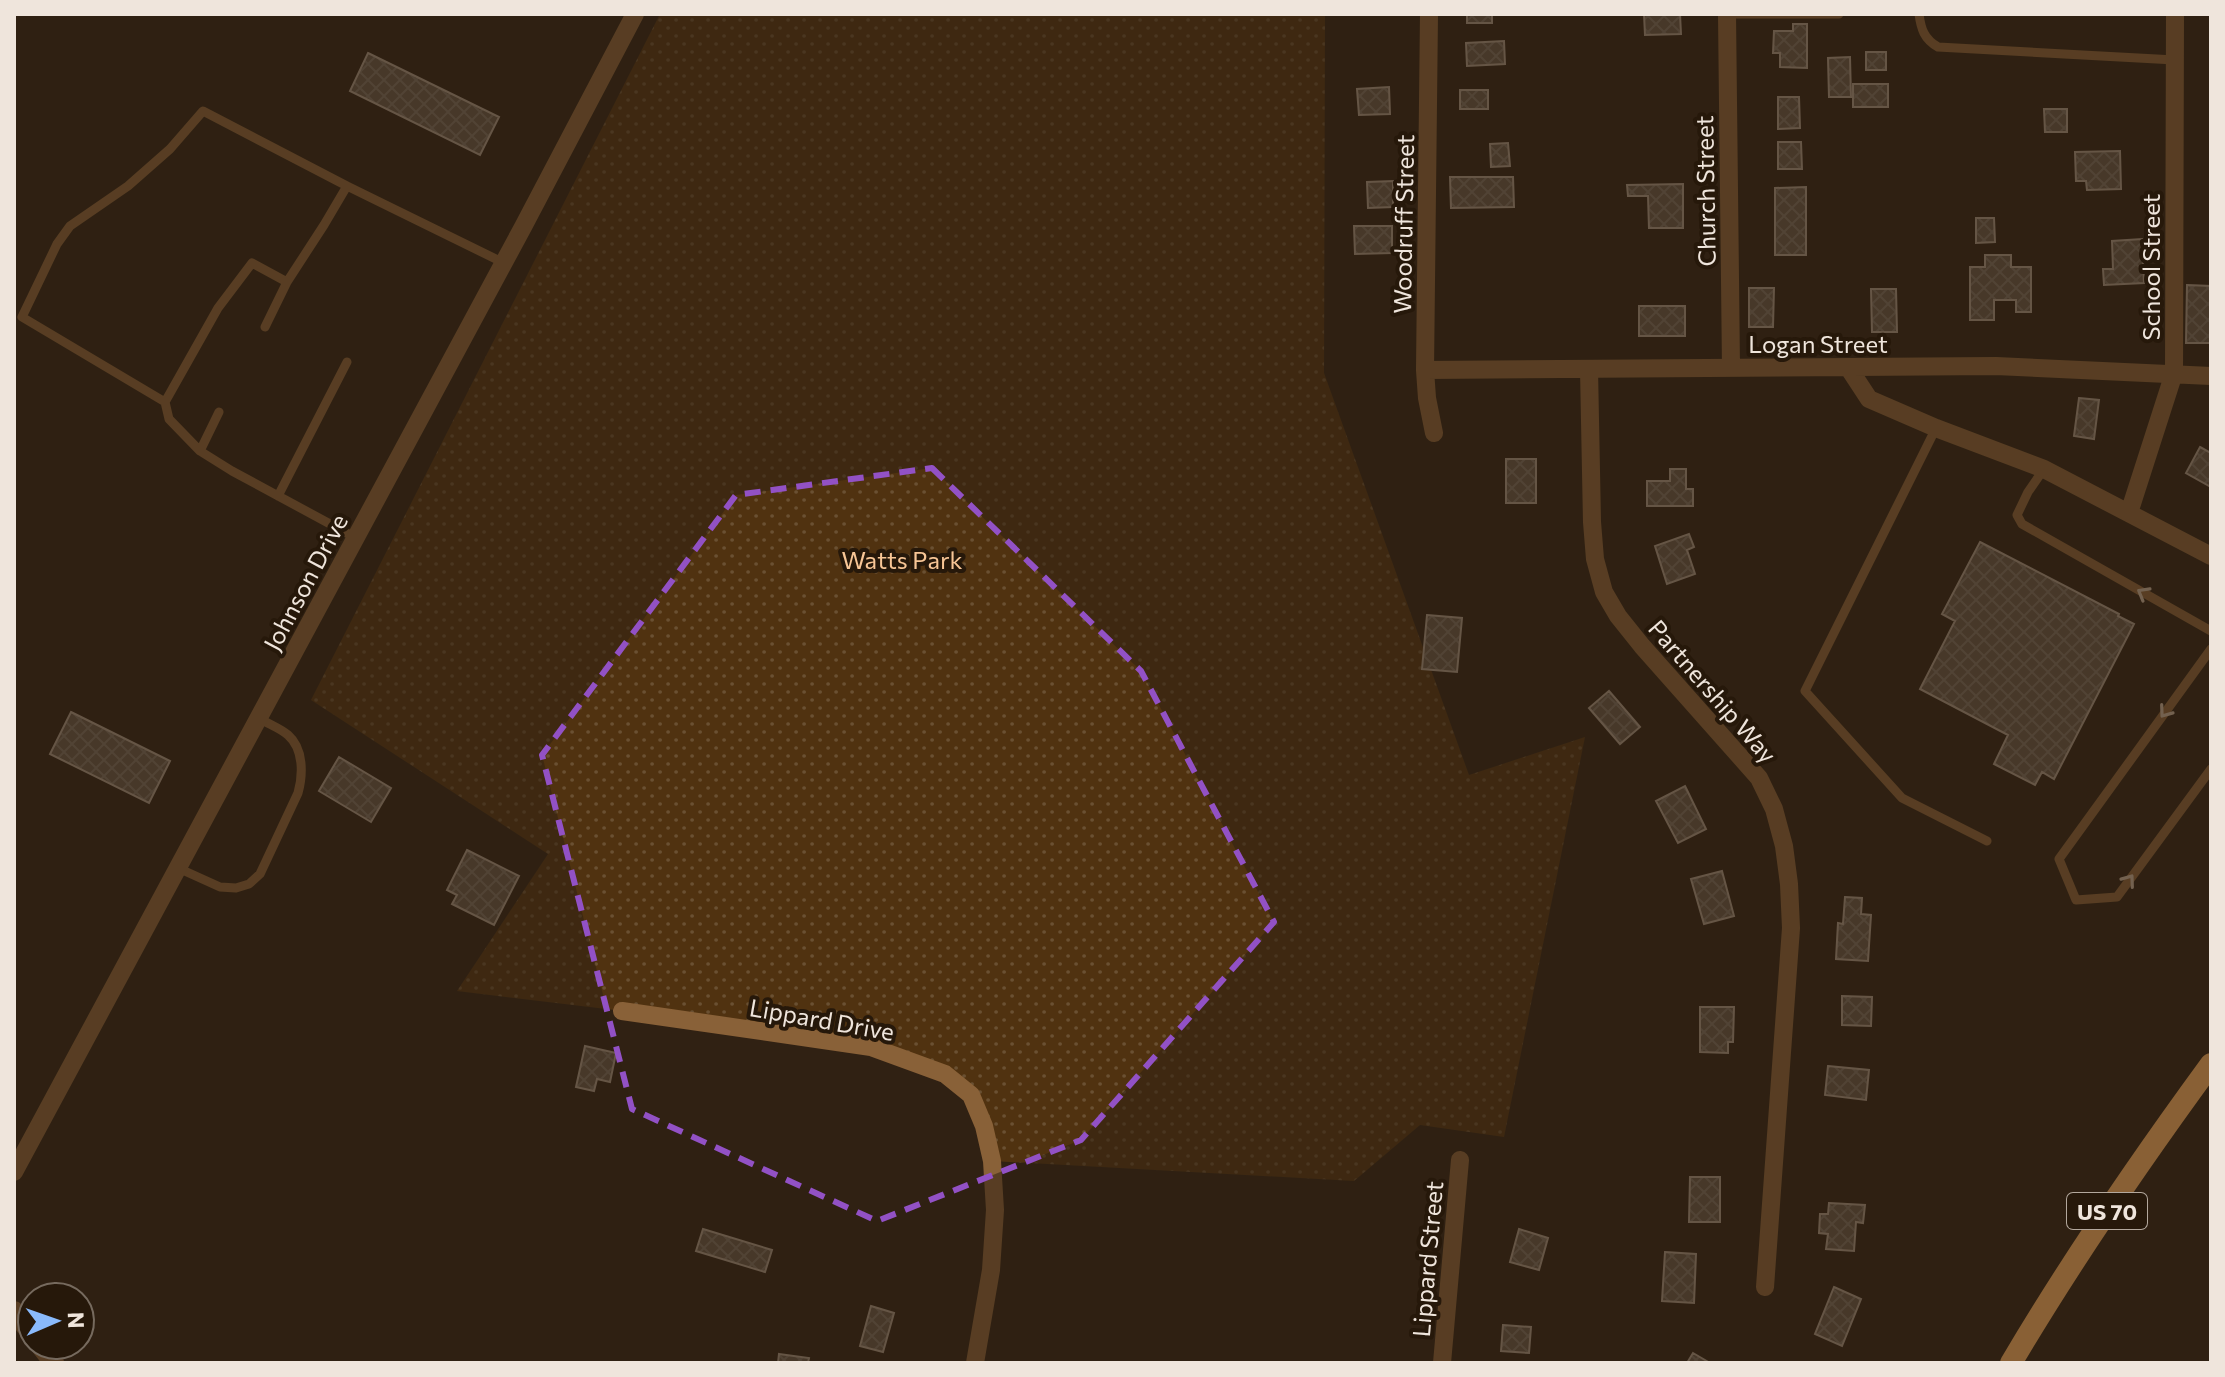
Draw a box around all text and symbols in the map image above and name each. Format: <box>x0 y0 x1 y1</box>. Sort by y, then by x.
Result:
street label: Church Street <box>1689 115 1721 267</box>
street label: Woodruff Street <box>1387 134 1419 314</box>
street label: School Street <box>2136 193 2165 340</box>
street label: Logan Street <box>1748 329 1888 358</box>
street label: Johnson Drive <box>257 509 353 655</box>
park label: Watts Park <box>841 545 963 574</box>
one-way arrow <box>2137 587 2151 602</box>
street label: Partnership Way <box>1643 613 1783 769</box>
one-way arrow <box>2161 703 2175 718</box>
one-way arrow <box>2120 874 2134 889</box>
street label: Lippard Drive <box>747 992 897 1046</box>
street label: Lippard Street <box>1406 1180 1448 1338</box>
road number: US 70 <box>2067 1193 2147 1229</box>
north arrow <box>16 1281 96 1361</box>
text: N <box>63 1312 90 1329</box>

